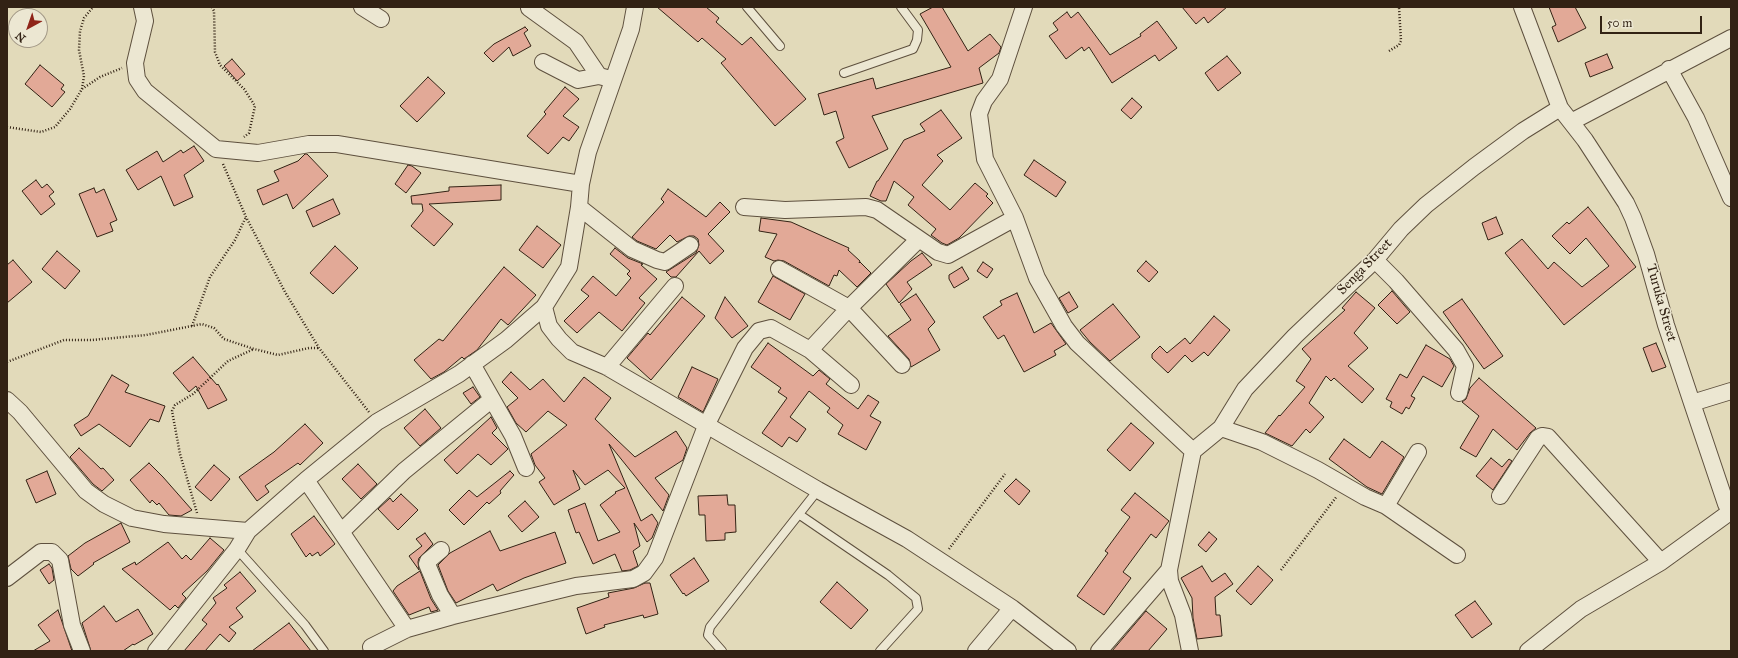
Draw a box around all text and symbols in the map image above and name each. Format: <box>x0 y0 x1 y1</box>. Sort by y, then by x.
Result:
north arrow <box>8 8 48 48</box>
scale bar <box>1602 8 1704 34</box>
text: 50 m <box>1607 16 1632 30</box>
text: N <box>13 29 28 45</box>
street label: Senga Street <box>1334 235 1396 299</box>
street label: Turuka Street <box>1642 262 1680 344</box>

